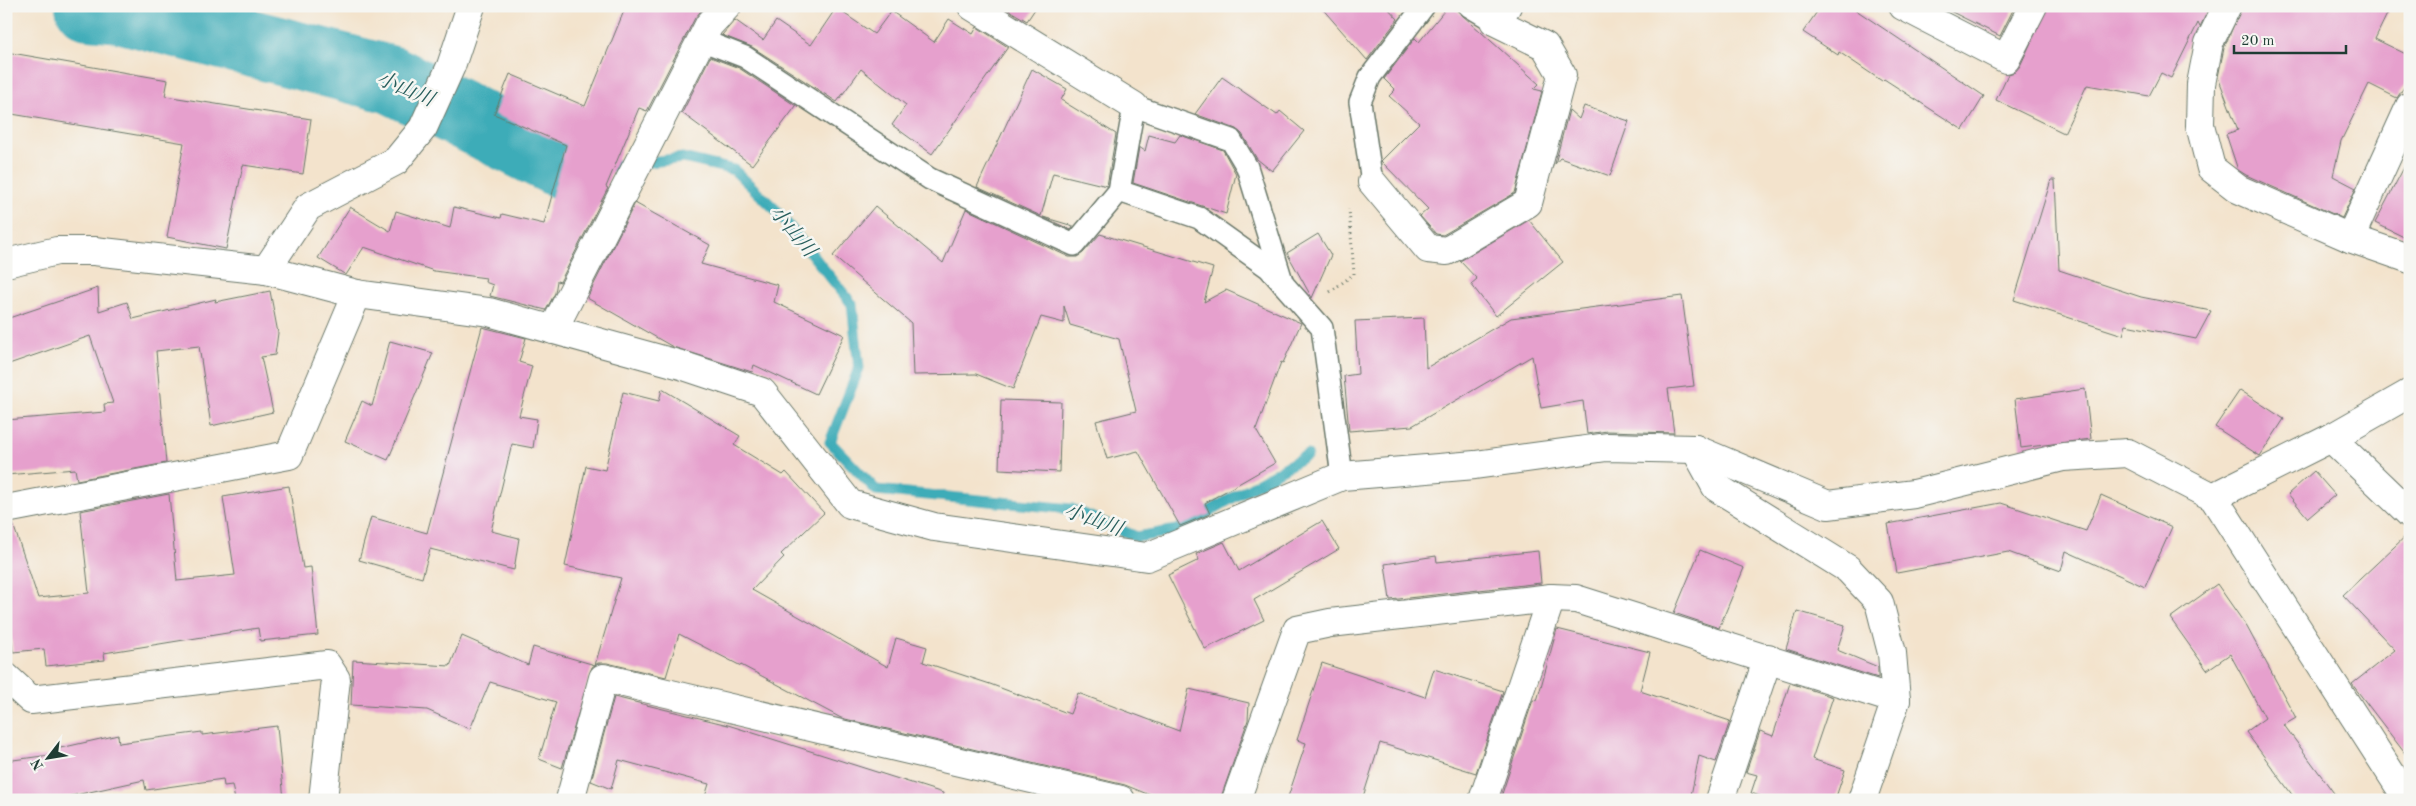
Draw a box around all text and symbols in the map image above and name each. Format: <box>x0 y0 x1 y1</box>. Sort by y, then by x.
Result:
scale bar <box>2234 22 2346 54</box>
text: 20 m <box>2241 34 2275 49</box>
water label: 小山川 <box>373 67 439 112</box>
water label: 小山川 <box>765 201 822 263</box>
water label: 小山川 <box>1061 499 1127 541</box>
north arrow <box>22 734 72 784</box>
text: N <box>29 756 46 772</box>

